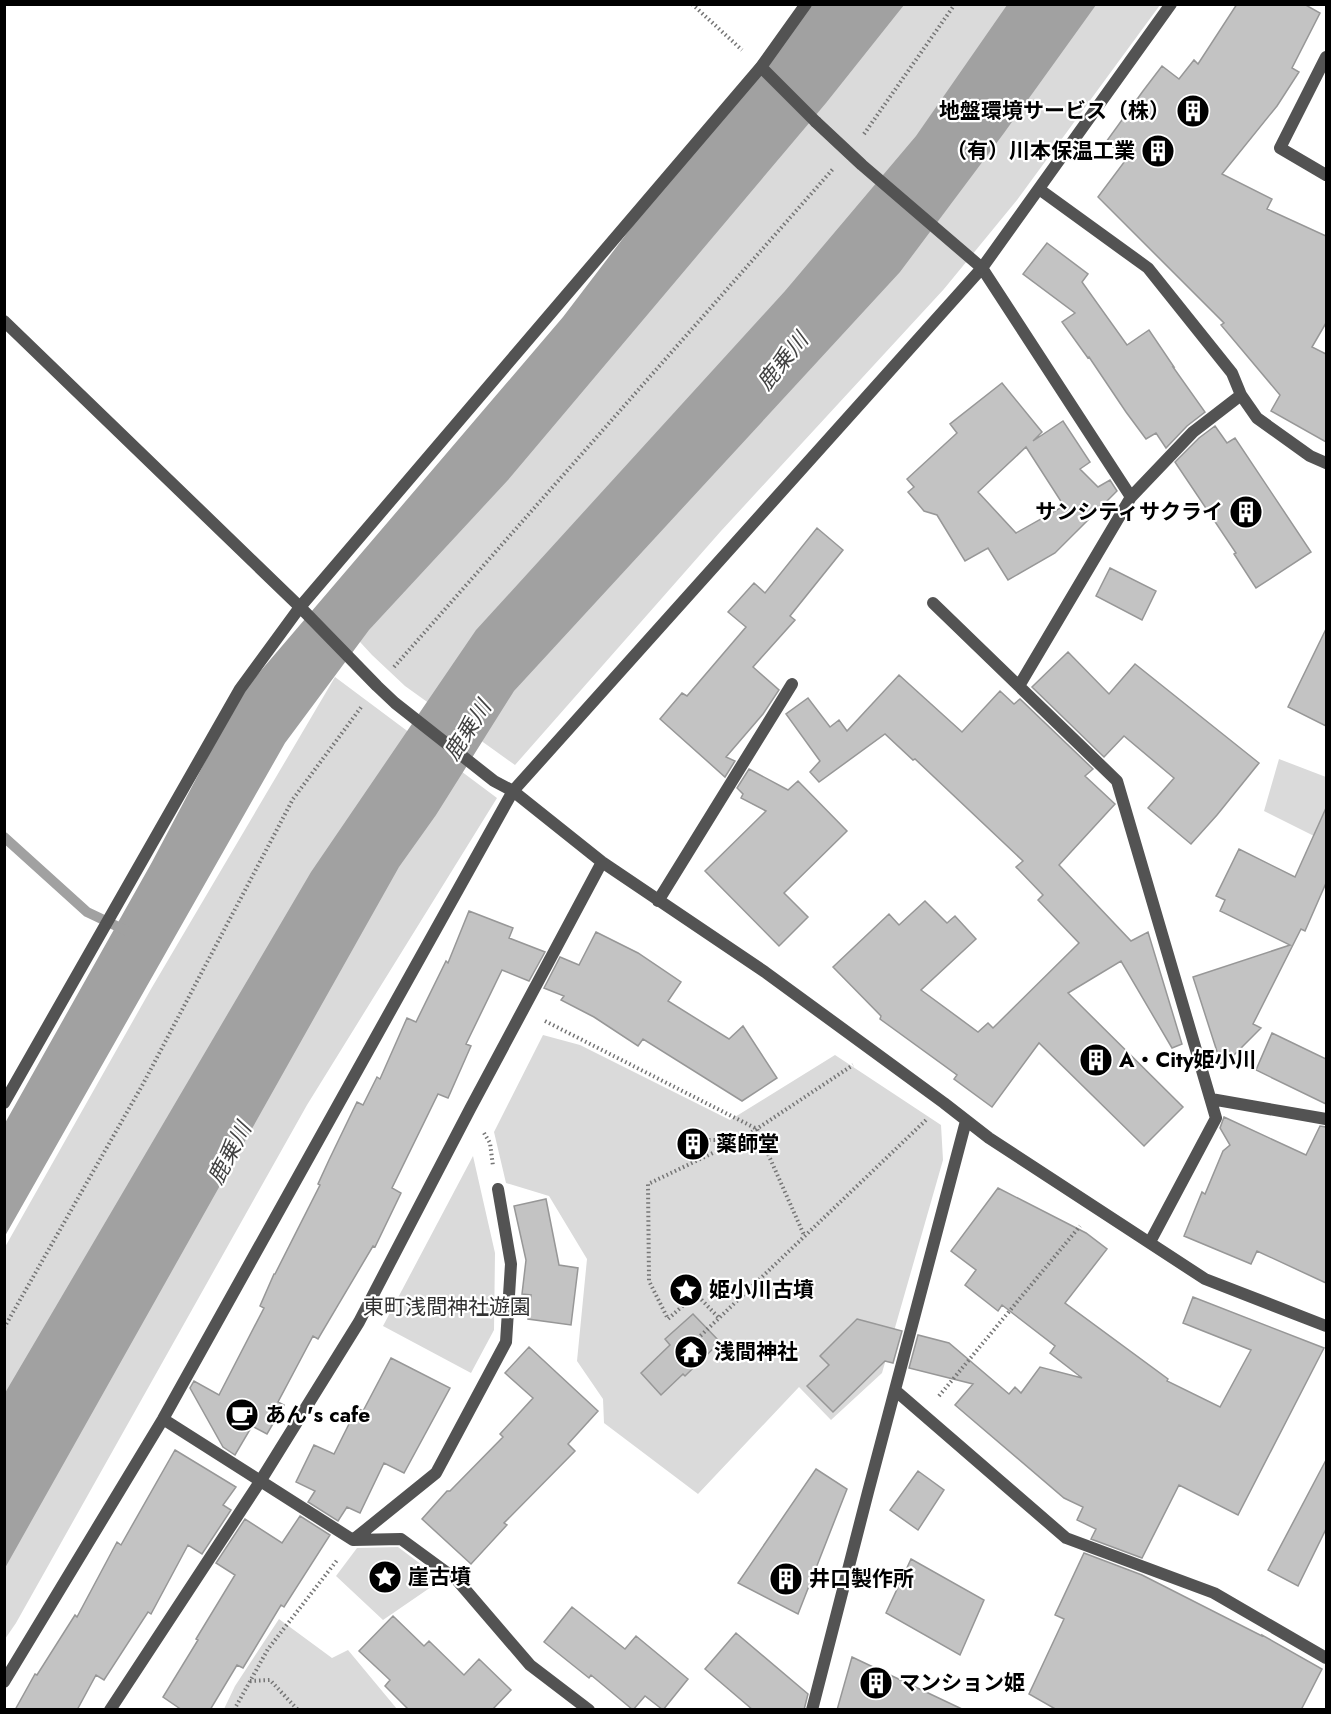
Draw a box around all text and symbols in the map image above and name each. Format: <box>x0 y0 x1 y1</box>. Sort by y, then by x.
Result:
building icon: 地盤環境サービス（株） <box>1175 93 1211 129</box>
place label: 地盤環境サービス（株） <box>939 96 1170 126</box>
building icon: （有）川本保温工業 <box>1140 133 1176 169</box>
place label: （有）川本保温工業 <box>946 136 1135 166</box>
water label: 鹿乗川 <box>749 324 816 397</box>
building icon: サンシティサクライ <box>1228 494 1264 530</box>
place label: サンシティサクライ <box>1035 497 1223 527</box>
water label: 鹿乗川 <box>436 692 499 766</box>
building icon: A・City姫小川 <box>1078 1042 1114 1078</box>
place label: A・City姫小川 <box>1118 1045 1257 1075</box>
water label: 鹿乗川 <box>199 1115 260 1190</box>
building icon: 薬師堂 <box>675 1126 711 1162</box>
place label: 薬師堂 <box>716 1129 779 1159</box>
place icon: 姫小川古墳 <box>668 1272 704 1308</box>
place label: 姫小川古墳 <box>709 1275 814 1305</box>
park label: 東町浅間神社遊園 <box>363 1292 531 1322</box>
temple icon: 浅間神社 <box>673 1334 709 1370</box>
place label: 浅間神社 <box>714 1337 798 1367</box>
cafe icon: あん's cafe <box>224 1397 260 1433</box>
place label: あん's cafe <box>265 1400 370 1430</box>
place icon: 崖古墳 <box>367 1559 403 1595</box>
building icon: 井口製作所 <box>768 1561 804 1597</box>
place label: 崖古墳 <box>408 1562 471 1592</box>
place label: 井口製作所 <box>809 1564 914 1594</box>
building icon: マンション姫 <box>858 1665 894 1701</box>
place label: マンション姫 <box>899 1668 1025 1698</box>

